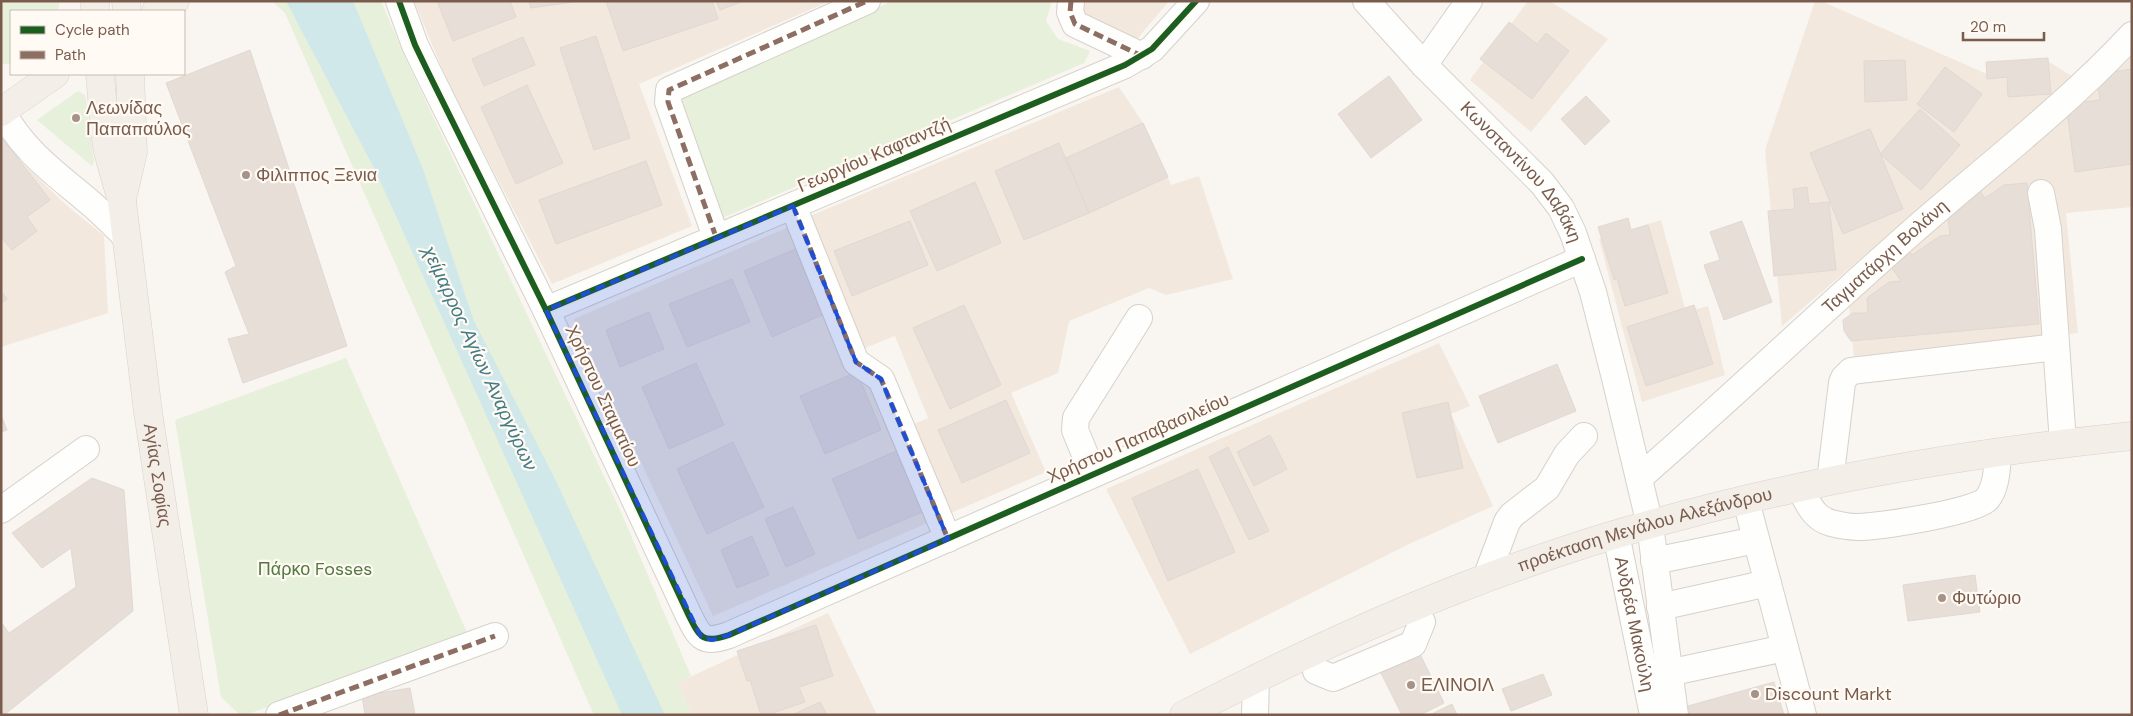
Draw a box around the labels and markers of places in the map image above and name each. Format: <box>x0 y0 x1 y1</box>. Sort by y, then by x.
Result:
place label: Λεωνίδας Παπαπαύλος <box>86 96 191 141</box>
marker: Λεωνίδας Παπαπαύλος <box>70 112 82 124</box>
place label: Φιλιππος Ξενια <box>256 163 377 187</box>
marker: Φιλιππος Ξενια <box>240 169 252 181</box>
place label: Φυτώριο <box>1952 586 2021 610</box>
marker: Φυτώριο <box>1936 592 1948 604</box>
place label: ΕΛΙΝΟΙΛ <box>1421 673 1494 697</box>
marker: ΕΛΙΝΟΙΛ <box>1405 679 1417 691</box>
place label: Discount Markt <box>1765 682 1892 706</box>
marker: Discount Markt <box>1749 688 1761 700</box>

